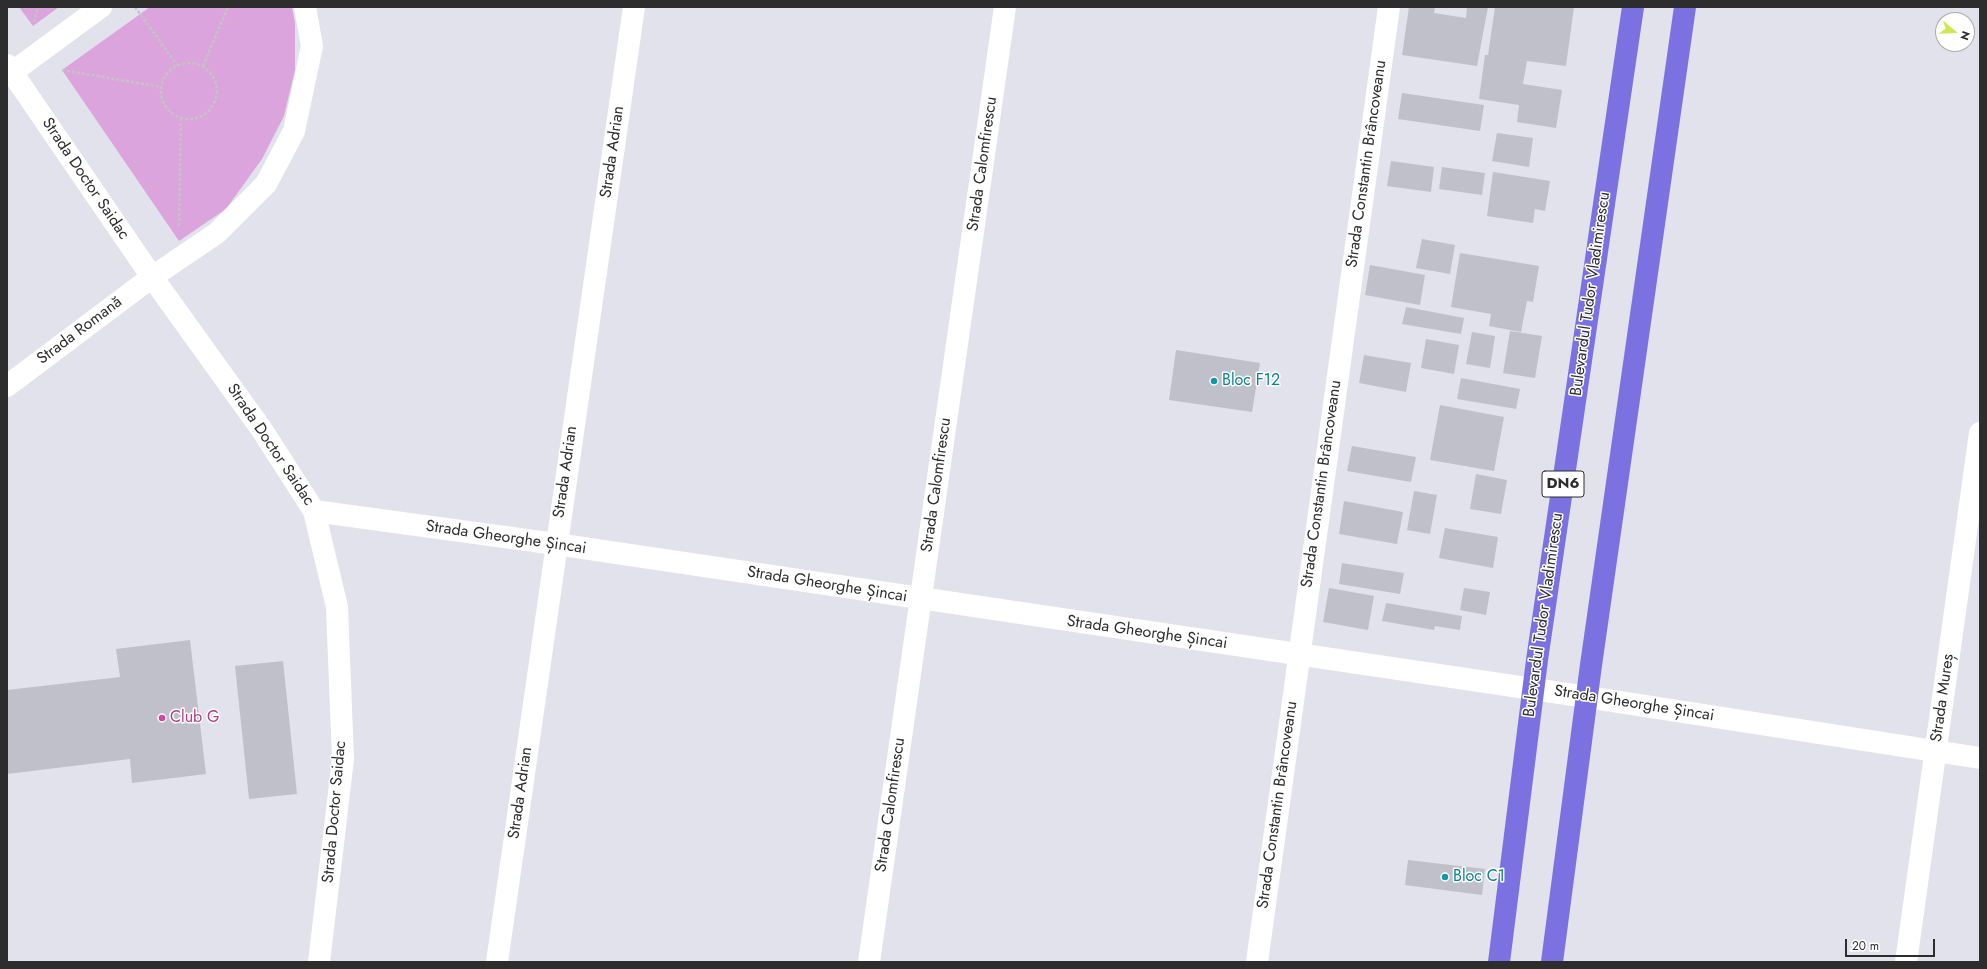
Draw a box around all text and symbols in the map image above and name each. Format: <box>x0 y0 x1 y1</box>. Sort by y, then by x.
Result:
north arrow <box>1935 12 1975 52</box>
text: N <box>1956 29 1974 42</box>
street label: Strada Constantin Brâncoveanu <box>1343 59 1391 269</box>
street label: Strada Calomfirescu <box>964 95 1002 233</box>
street label: Strada Adrian <box>597 105 629 199</box>
street label: Strada Doctor Saidac <box>37 115 133 243</box>
street label: Bulevardul Tudor Vladimirescu <box>1567 191 1615 397</box>
street label: Strada Romană <box>34 293 126 369</box>
place label: Bloc F12 <box>1222 371 1280 391</box>
marker: Bloc F12 <box>1209 376 1219 386</box>
street label: Strada Constantin Brâncoveanu <box>1298 379 1346 589</box>
street label: Strada Doctor Saidac <box>222 381 318 509</box>
street label: Strada Calomfirescu <box>918 416 956 554</box>
street label: Strada Adrian <box>550 425 582 519</box>
road number: DN6 <box>1542 471 1584 497</box>
street label: Bulevardul Tudor Vladimirescu <box>1520 512 1568 718</box>
street label: Strada Gheorghe Șincai <box>425 517 587 559</box>
street label: Strada Gheorghe Șincai <box>746 563 908 607</box>
street label: Strada Gheorghe Șincai <box>1066 612 1228 654</box>
street label: Strada Mureș <box>1927 653 1959 743</box>
street label: Strada Gheorghe Șincai <box>1553 682 1715 726</box>
street label: Strada Constantin Brâncoveanu <box>1254 700 1302 910</box>
place label: Club G <box>170 708 219 728</box>
marker: Club G <box>157 713 167 723</box>
street label: Strada Calomfirescu <box>872 736 910 874</box>
street label: Strada Doctor Saidac <box>319 740 351 884</box>
street label: Strada Adrian <box>505 746 537 840</box>
place label: Bloc C1 <box>1453 867 1505 887</box>
marker: Bloc C1 <box>1440 872 1450 882</box>
scale bar <box>1847 931 1937 957</box>
text: 20 m <box>1852 937 1879 955</box>

